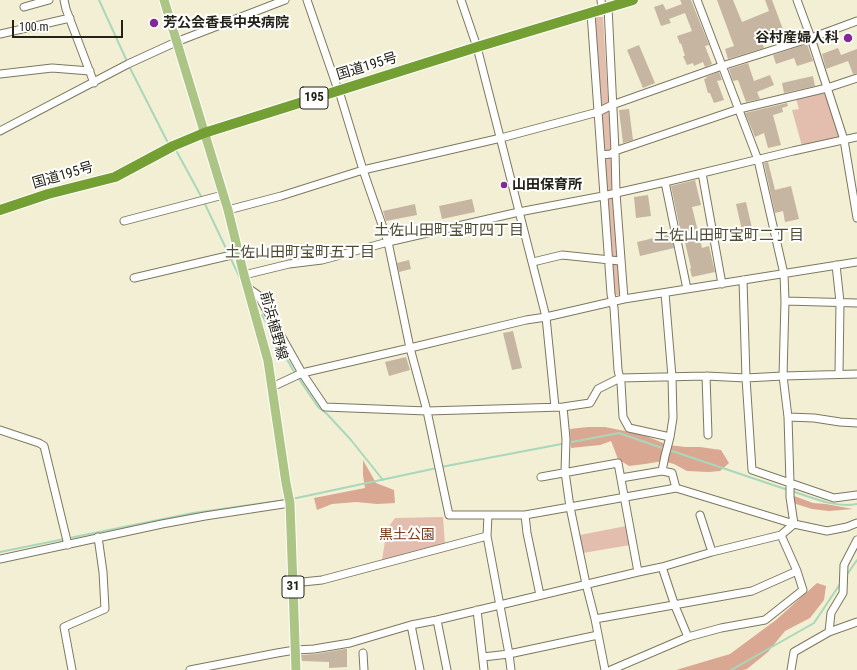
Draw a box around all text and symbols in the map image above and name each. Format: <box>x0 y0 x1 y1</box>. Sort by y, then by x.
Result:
scale bar <box>14 12 125 38</box>
place label: 芳公会香長中央病院 <box>163 15 289 31</box>
marker: 芳公会香長中央病院 <box>148 17 160 29</box>
text: 100 m <box>19 20 49 34</box>
place label: 谷村産婦人科 <box>755 30 839 46</box>
marker: 谷村産婦人科 <box>842 32 854 44</box>
street label: 国道195号 <box>335 50 399 84</box>
road number: 195 <box>300 87 328 109</box>
street label: 国道195号 <box>31 159 95 193</box>
place label: 山田保育所 <box>512 177 582 193</box>
marker: 山田保育所 <box>499 180 509 190</box>
district label: 土佐山田町宝町四丁目 <box>374 222 524 240</box>
district label: 土佐山田町宝町二丁目 <box>654 227 804 245</box>
district label: 土佐山田町宝町五丁目 <box>225 244 375 262</box>
street label: 前浜植野線 <box>256 290 290 362</box>
park label: 黒土公園 <box>379 527 435 543</box>
road number: 31 <box>282 576 304 598</box>

